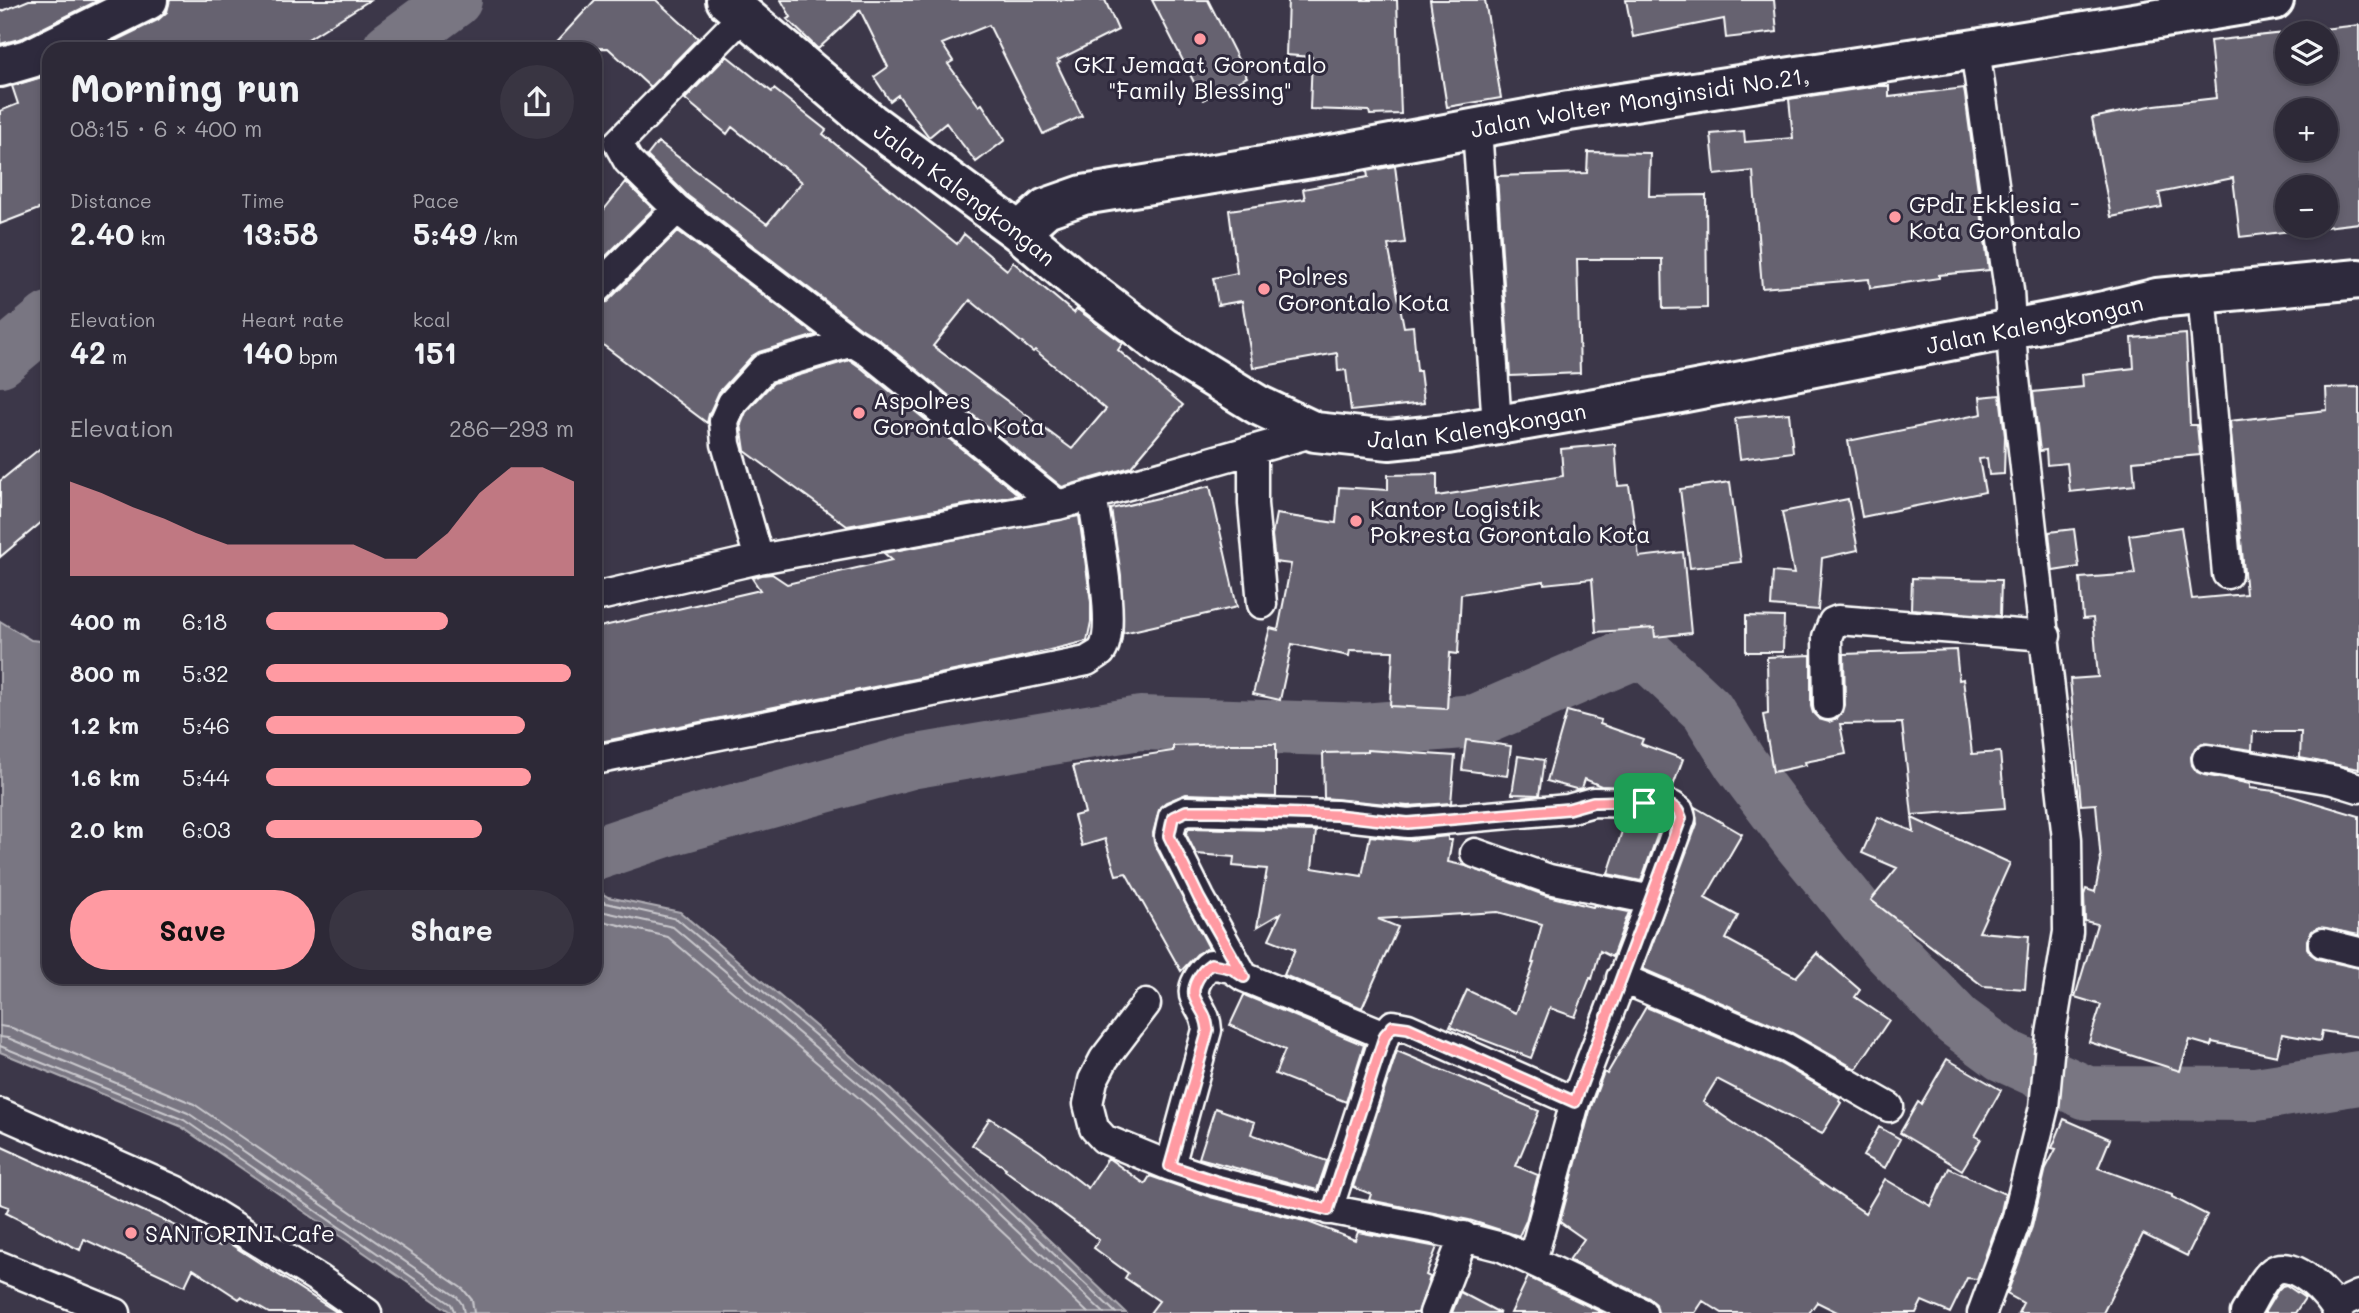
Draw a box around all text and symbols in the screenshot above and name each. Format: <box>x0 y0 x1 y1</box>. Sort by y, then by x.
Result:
map controls <box>2275 21 2338 238</box>
button: layers <box>2275 21 2338 84</box>
marker: GKI Jemaat Gorontalo "Family Blessing" <box>1192 31 1208 47</box>
place label: GKI Jemaat Gorontalo "Family Blessing" <box>1074 49 1326 105</box>
street label: Jalan Wolter Monginsidi No.21, <box>1468 60 1811 144</box>
text: Morning run <box>70 62 300 112</box>
button: share <box>500 65 574 139</box>
button: + <box>2275 98 2338 161</box>
text: 08:15 · 6 × 400 m <box>70 113 262 143</box>
street label: Jalan Kalengkongan <box>868 115 1063 272</box>
button: − <box>2275 175 2338 238</box>
text: Distance <box>70 188 152 213</box>
text: Time <box>241 188 285 213</box>
text: Pace <box>413 188 459 213</box>
place label: GPdI Ekklesia - Kota Gorontalo <box>1909 189 2081 245</box>
marker: GPdI Ekklesia - Kota Gorontalo <box>1887 209 1903 225</box>
text: 2.40 <box>70 213 134 253</box>
text: 13:58 <box>241 213 318 253</box>
text: 5:49 <box>413 213 477 253</box>
text: km <box>134 225 166 250</box>
text: /km <box>477 225 518 250</box>
place label: Polres Gorontalo Kota <box>1278 261 1450 317</box>
marker: Polres Gorontalo Kota <box>1256 281 1272 297</box>
street label: Jalan Kalengkongan <box>1923 287 2146 360</box>
text: Elevation <box>70 307 155 332</box>
text: Heart rate <box>241 307 344 332</box>
text: kcal <box>413 307 451 332</box>
text: 42 <box>70 332 106 372</box>
text: 140 <box>241 332 293 372</box>
text: 151 <box>413 332 457 372</box>
text: m <box>106 344 127 369</box>
text: bpm <box>293 344 338 369</box>
place label: Aspolres Gorontalo Kota <box>873 385 1045 441</box>
street label: Jalan Kalengkongan <box>1366 395 1588 456</box>
marker: Aspolres Gorontalo Kota <box>851 405 867 421</box>
text: Elevation <box>70 413 173 443</box>
text: 286–293 m <box>449 413 574 443</box>
place label: Kantor Logistik Pokresta Gorontalo Kota <box>1370 493 1651 549</box>
marker: Kantor Logistik Pokresta Gorontalo Kota <box>1348 513 1364 529</box>
text: 400 m <box>70 606 141 636</box>
text: 6:18 <box>182 606 227 636</box>
text: 800 m <box>70 658 140 688</box>
text: 5:32 <box>182 658 229 688</box>
text: 1.2 km <box>70 710 139 740</box>
text: 5:46 <box>182 710 230 740</box>
text: 1.6 km <box>70 762 140 792</box>
text: 5:44 <box>182 762 230 792</box>
pin <box>1614 773 1674 833</box>
icon: arrive <box>1625 784 1663 822</box>
text: 2.0 km <box>70 814 144 844</box>
text: 6:03 <box>182 814 231 844</box>
button: Save <box>70 890 315 970</box>
button: Share <box>329 890 574 970</box>
place label: SANTORINI Cafe <box>145 1218 335 1248</box>
marker: SANTORINI Cafe <box>123 1225 139 1241</box>

